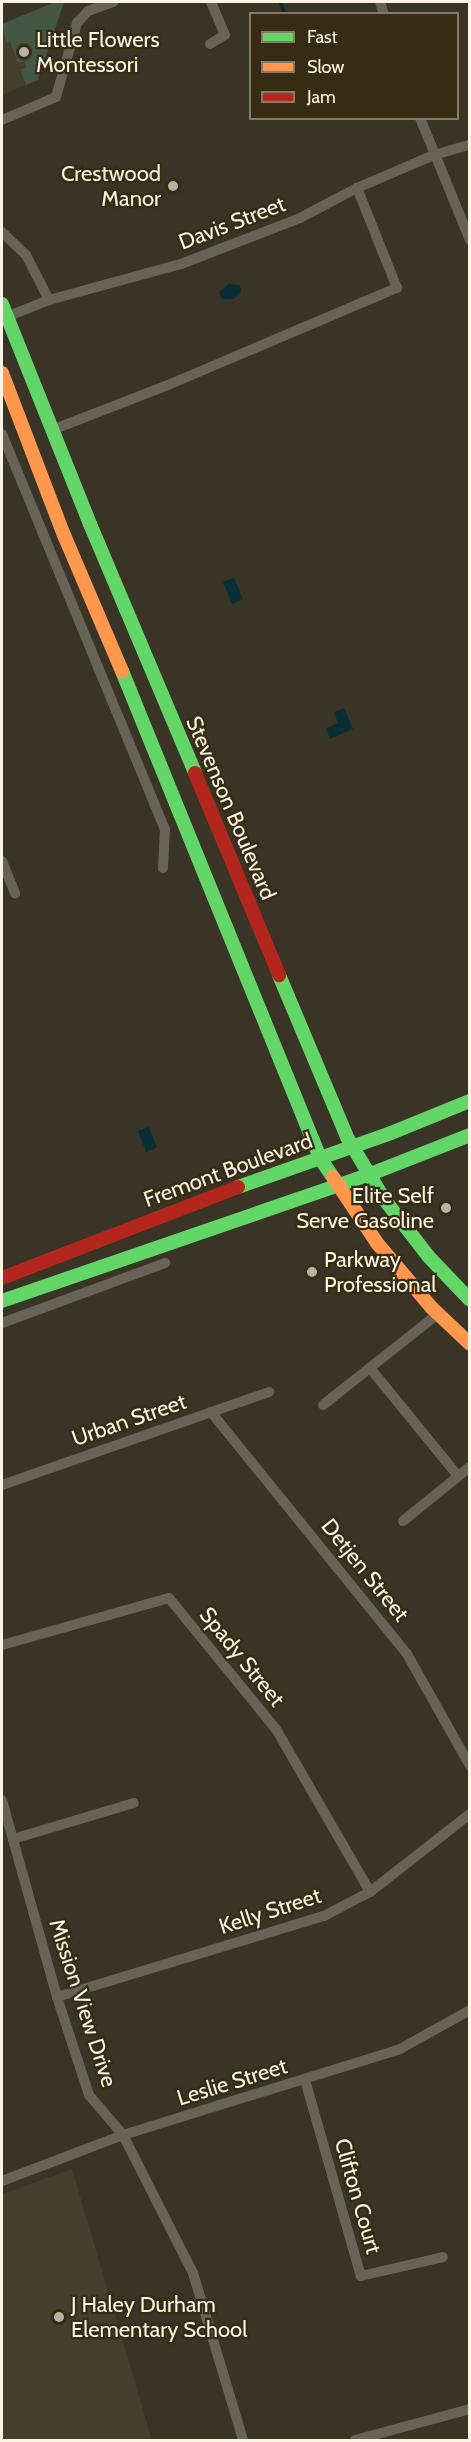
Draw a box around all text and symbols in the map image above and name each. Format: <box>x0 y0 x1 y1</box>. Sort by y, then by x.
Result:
legend <box>249 12 459 120</box>
place label: Little Flowers Montessori <box>36 26 160 78</box>
text: Fast <box>307 26 338 48</box>
marker: Little Flowers Montessori <box>17 45 31 59</box>
text: Slow <box>307 56 344 78</box>
text: Jam <box>307 86 336 108</box>
place label: Crestwood Manor <box>61 160 161 212</box>
marker: Crestwood Manor <box>166 179 180 193</box>
street label: Davis Street <box>175 191 289 255</box>
street label: Stevenson Boulevard <box>180 712 282 904</box>
street label: Fremont Boulevard <box>140 1127 316 1213</box>
place label: Elite Self Serve Gasoline <box>296 1182 434 1234</box>
marker: Elite Self Serve Gasoline <box>439 1201 453 1215</box>
place label: Parkway Professional <box>324 1246 436 1298</box>
marker: Parkway Professional <box>305 1265 319 1279</box>
street label: Urban Street <box>68 1388 190 1452</box>
street label: Detjen Street <box>316 1513 414 1627</box>
street label: Spady Street <box>194 1602 290 1712</box>
street label: Kelly Street <box>216 1882 324 1940</box>
street label: Mission View Drive <box>43 1916 123 2090</box>
street label: Leslie Street <box>174 2053 290 2111</box>
street label: Clifton Court <box>329 2135 387 2257</box>
place label: J Haley Durham Elementary School <box>71 2291 247 2342</box>
marker: J Haley Durham Elementary School <box>52 2310 66 2324</box>

